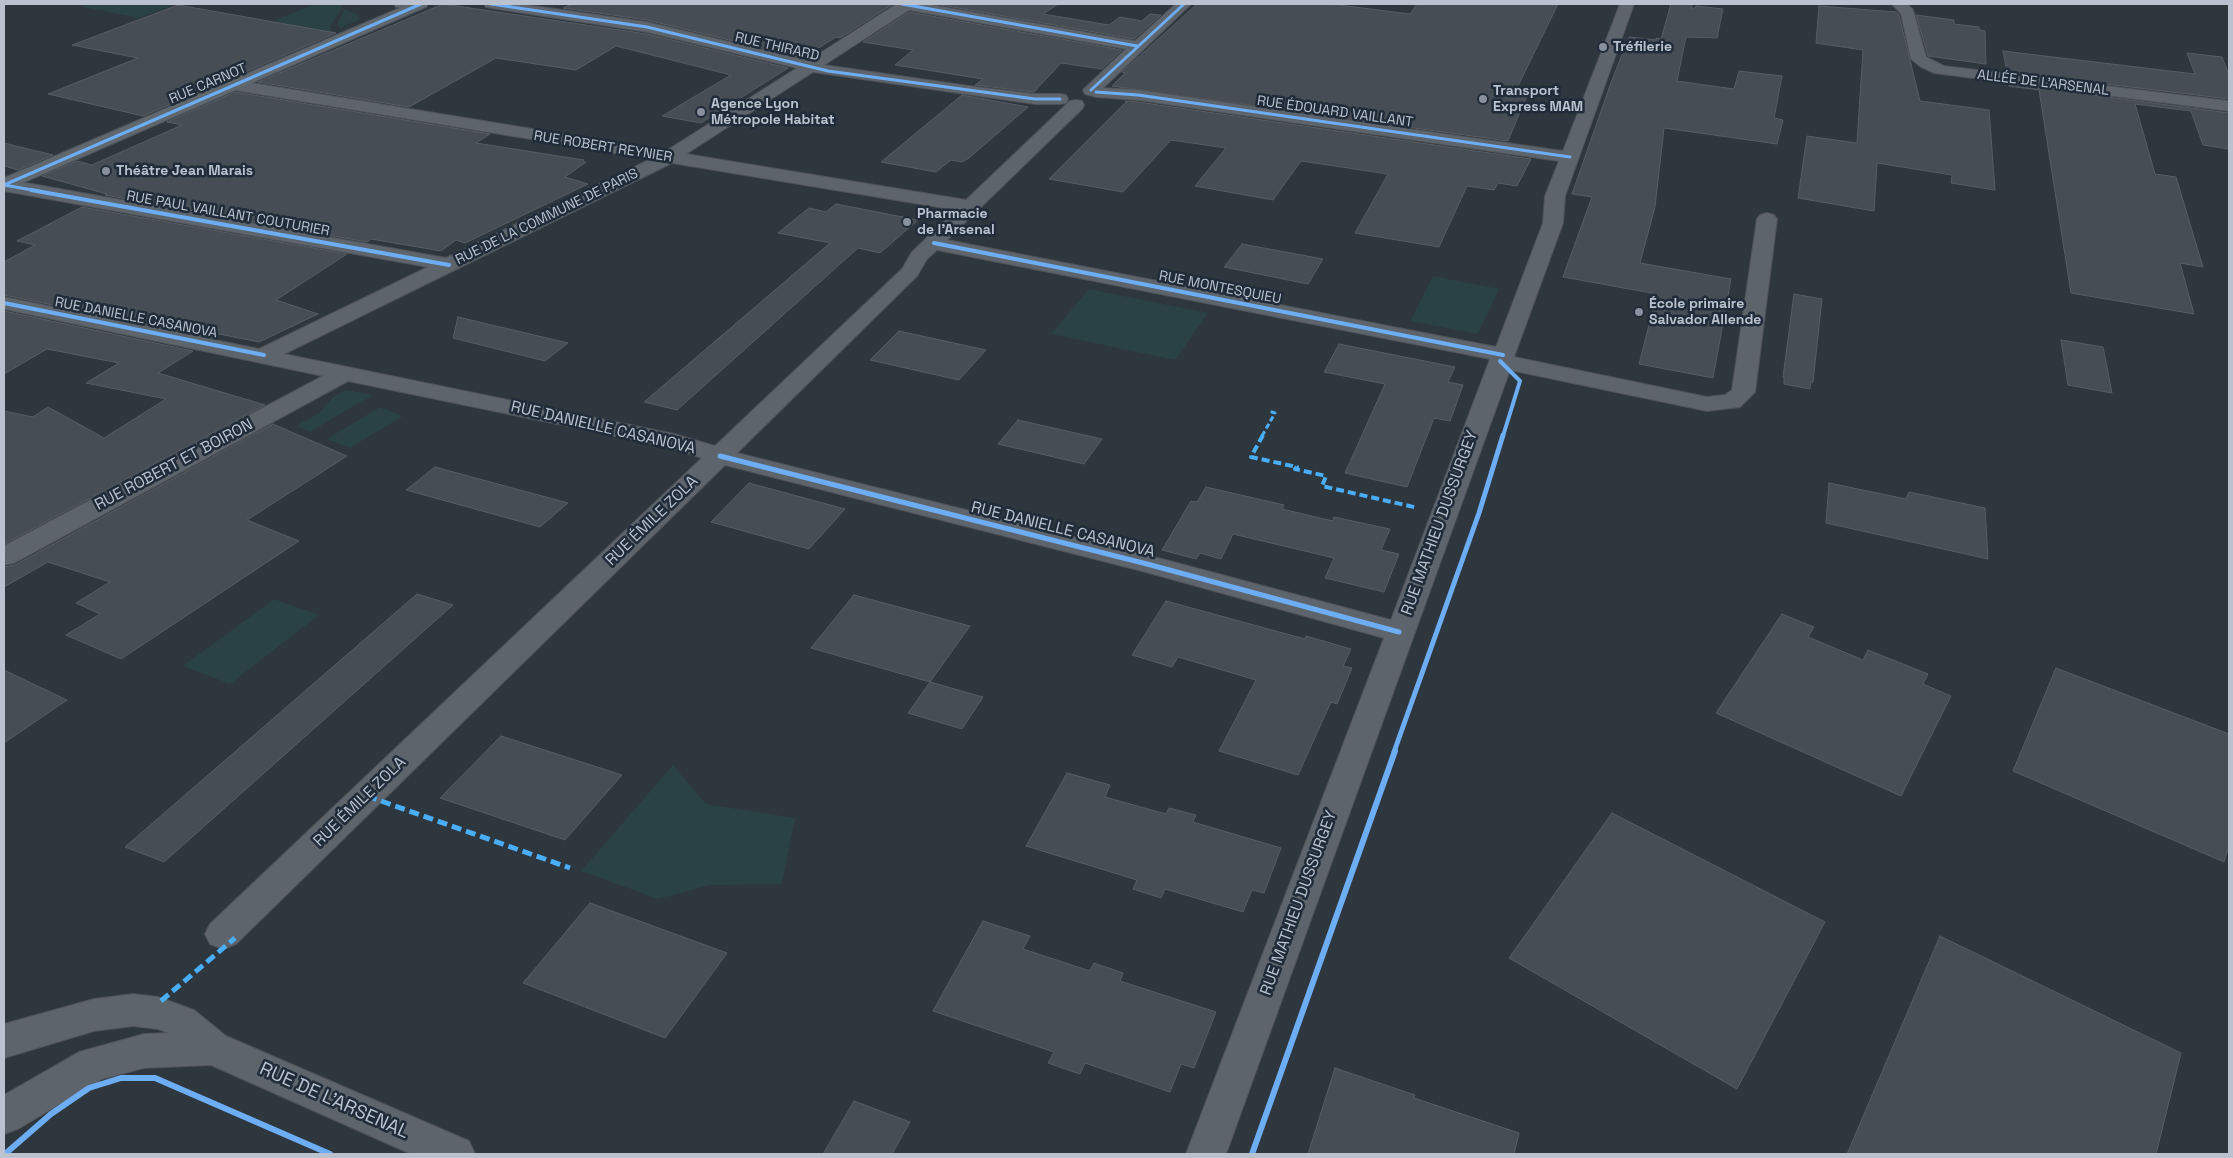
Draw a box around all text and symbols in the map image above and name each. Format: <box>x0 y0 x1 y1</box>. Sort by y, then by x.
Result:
street label: RUE THIRARD <box>733 29 821 65</box>
place label: Tréfilerie <box>1613 39 1672 55</box>
marker: Tréfilerie <box>1597 41 1609 53</box>
street label: RUE CARNOT <box>167 60 249 108</box>
street label: ALLÉE DE L'ARSENAL <box>1976 67 2110 99</box>
place label: Transport Express MAM <box>1493 83 1583 115</box>
street label: RUE ÉDOUARD VAILLANT <box>1256 93 1414 131</box>
marker: Transport Express MAM <box>1477 93 1489 105</box>
place label: Agence Lyon Métropole Habitat <box>711 96 835 128</box>
marker: Agence Lyon Métropole Habitat <box>695 106 707 118</box>
street label: RUE ROBERT REYNIER <box>533 128 673 166</box>
place label: Théâtre Jean Marais <box>116 163 253 179</box>
marker: Théâtre Jean Marais <box>100 165 112 177</box>
street label: RUE DE LA COMMUNE DE PARIS <box>453 165 641 269</box>
street label: RUE PAUL VAILLANT COUTURIER <box>125 188 331 240</box>
place label: Pharmacie de l'Arsenal <box>917 206 995 238</box>
marker: Pharmacie de l'Arsenal <box>901 216 913 228</box>
street label: RUE MONTESQUIEU <box>1157 268 1283 308</box>
street label: RUE DANIELLE CASANOVA <box>53 294 219 342</box>
place label: École primaire Salvador Allende <box>1649 296 1761 328</box>
marker: École primaire Salvador Allende <box>1633 306 1645 318</box>
street label: RUE DANIELLE CASANOVA <box>509 397 697 459</box>
street label: RUE ROBERT ET BOIRON <box>92 415 256 515</box>
street label: RUE MATHIEU DUSSURGEY <box>1398 428 1482 618</box>
street label: RUE ÉMILE ZOLA <box>602 472 702 570</box>
street label: RUE DANIELLE CASANOVA <box>969 498 1157 562</box>
street label: RUE ÉMILE ZOLA <box>310 753 410 851</box>
street label: RUE MATHIEU DUSSURGEY <box>1257 808 1341 998</box>
street label: RUE DE L'ARSENAL <box>256 1058 412 1144</box>

